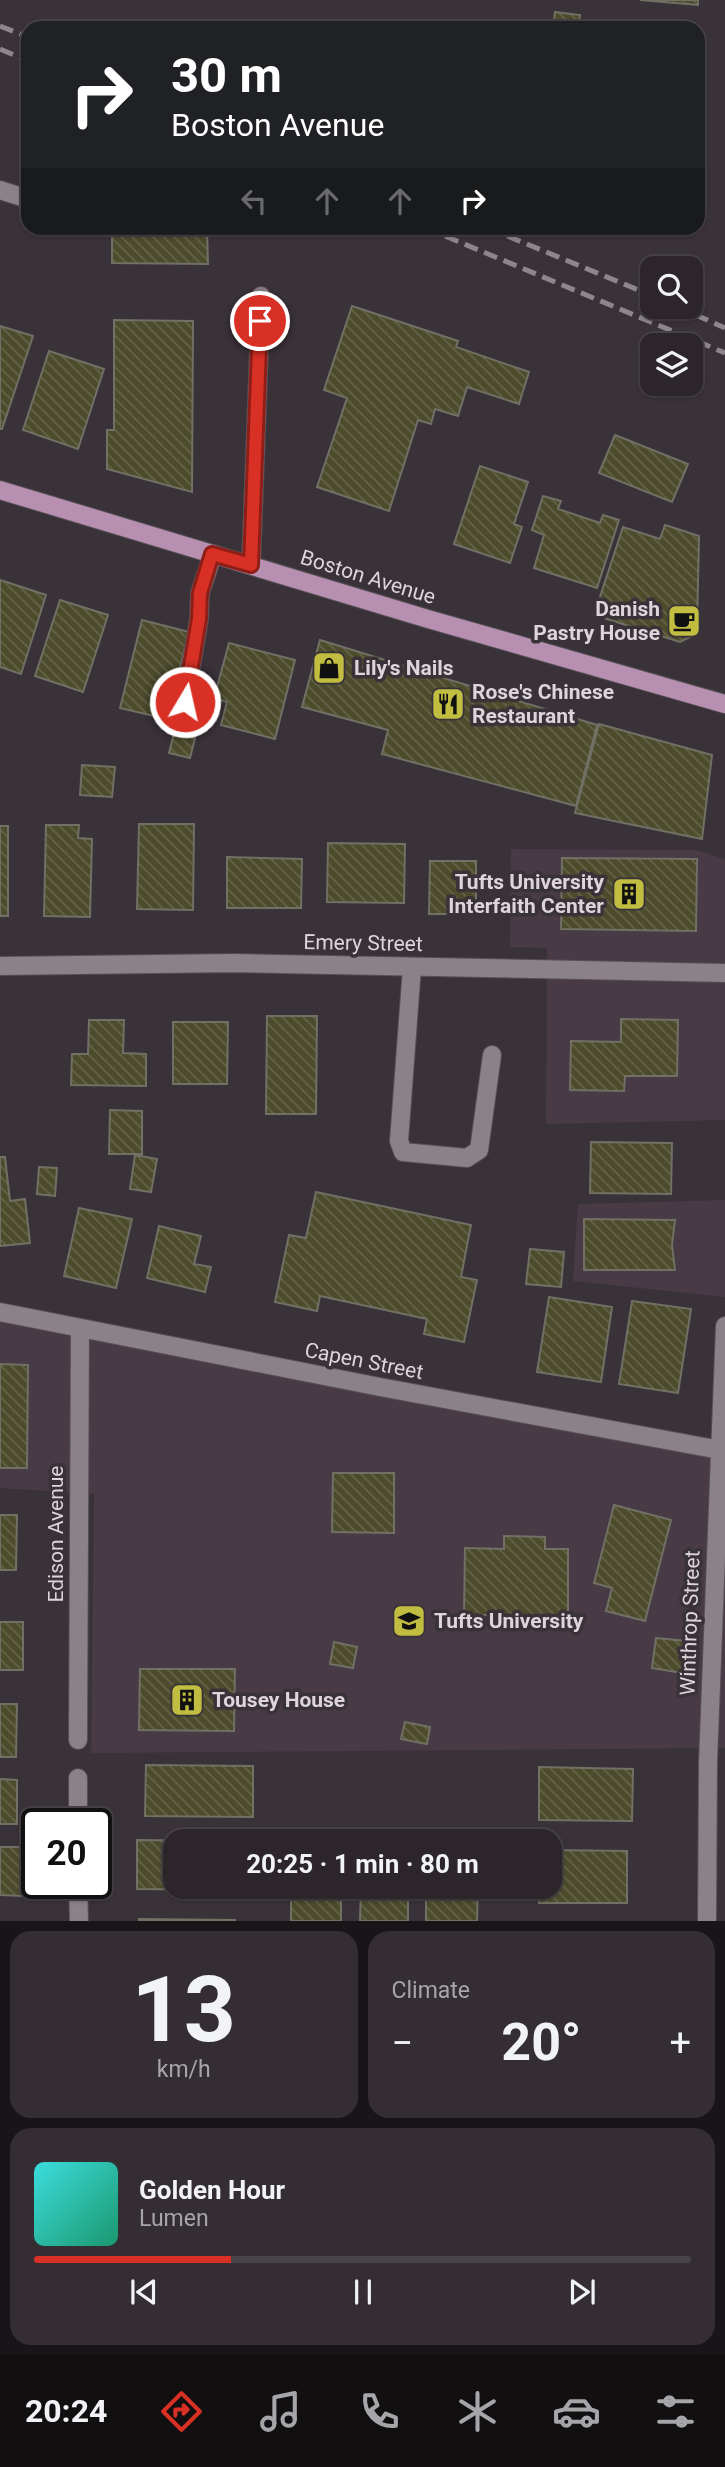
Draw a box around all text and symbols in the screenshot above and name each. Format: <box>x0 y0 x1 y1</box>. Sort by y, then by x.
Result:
text: 30 m <box>171 47 282 104</box>
icon: right <box>56 49 147 140</box>
text: Boston Avenue <box>171 106 384 144</box>
icon: left <box>235 182 273 220</box>
icon: ahead <box>308 182 346 220</box>
icon: ahead <box>381 182 419 220</box>
icon: right <box>454 182 492 220</box>
map controls <box>640 256 703 396</box>
button: search <box>640 256 703 319</box>
pin <box>230 291 290 351</box>
icon: arrive <box>241 302 279 340</box>
button: layers <box>640 333 703 396</box>
street label: Boston Avenue <box>298 545 438 609</box>
place label: Danish Pastry House <box>533 597 660 645</box>
cafe icon: Danish Pastry House <box>665 602 703 640</box>
shop icon: Lily's Nails <box>310 649 348 687</box>
place label: Lily's Nails <box>354 656 454 680</box>
position arrow <box>148 665 222 739</box>
place label: Rose's Chinese Restaurant <box>472 680 614 728</box>
restaurant icon: Rose's Chinese Restaurant <box>429 685 467 723</box>
place label: Tufts University Interfaith Center <box>448 870 604 918</box>
building icon: Tufts University Interfaith Center <box>610 875 648 913</box>
street label: Emery Street <box>303 930 423 956</box>
street label: Capen Street <box>303 1338 425 1384</box>
street label: Edison Avenue <box>44 1466 68 1602</box>
street label: Winthrop Street <box>675 1550 705 1696</box>
school or university icon: Tufts University <box>390 1602 428 1640</box>
place label: Tufts University <box>434 1609 584 1633</box>
building icon: Tousey House <box>168 1681 206 1719</box>
place label: Tousey House <box>212 1688 345 1712</box>
speed limit sign: 20 <box>21 1808 112 1899</box>
text: 20:25 · 1 min · 80 m <box>246 1849 479 1879</box>
text: 13 <box>132 1957 236 2063</box>
text: Climate <box>392 1977 470 2004</box>
text: 20° <box>501 2012 581 2073</box>
text: − <box>392 2021 413 2065</box>
text: + <box>669 2021 691 2065</box>
text: km/h <box>157 2056 211 2083</box>
text: Golden Hour <box>139 2175 285 2205</box>
text: Lumen <box>139 2205 209 2232</box>
icon: previous <box>125 2273 163 2311</box>
icon: pause <box>344 2273 382 2311</box>
icon: next <box>563 2273 601 2311</box>
icon: directions <box>157 2387 206 2436</box>
icon: music <box>256 2387 305 2436</box>
icon: phone <box>355 2387 404 2436</box>
icon: climate <box>453 2387 502 2436</box>
icon: car <box>552 2387 601 2436</box>
icon: filters <box>651 2387 700 2436</box>
text: 20:24 <box>25 2392 107 2430</box>

